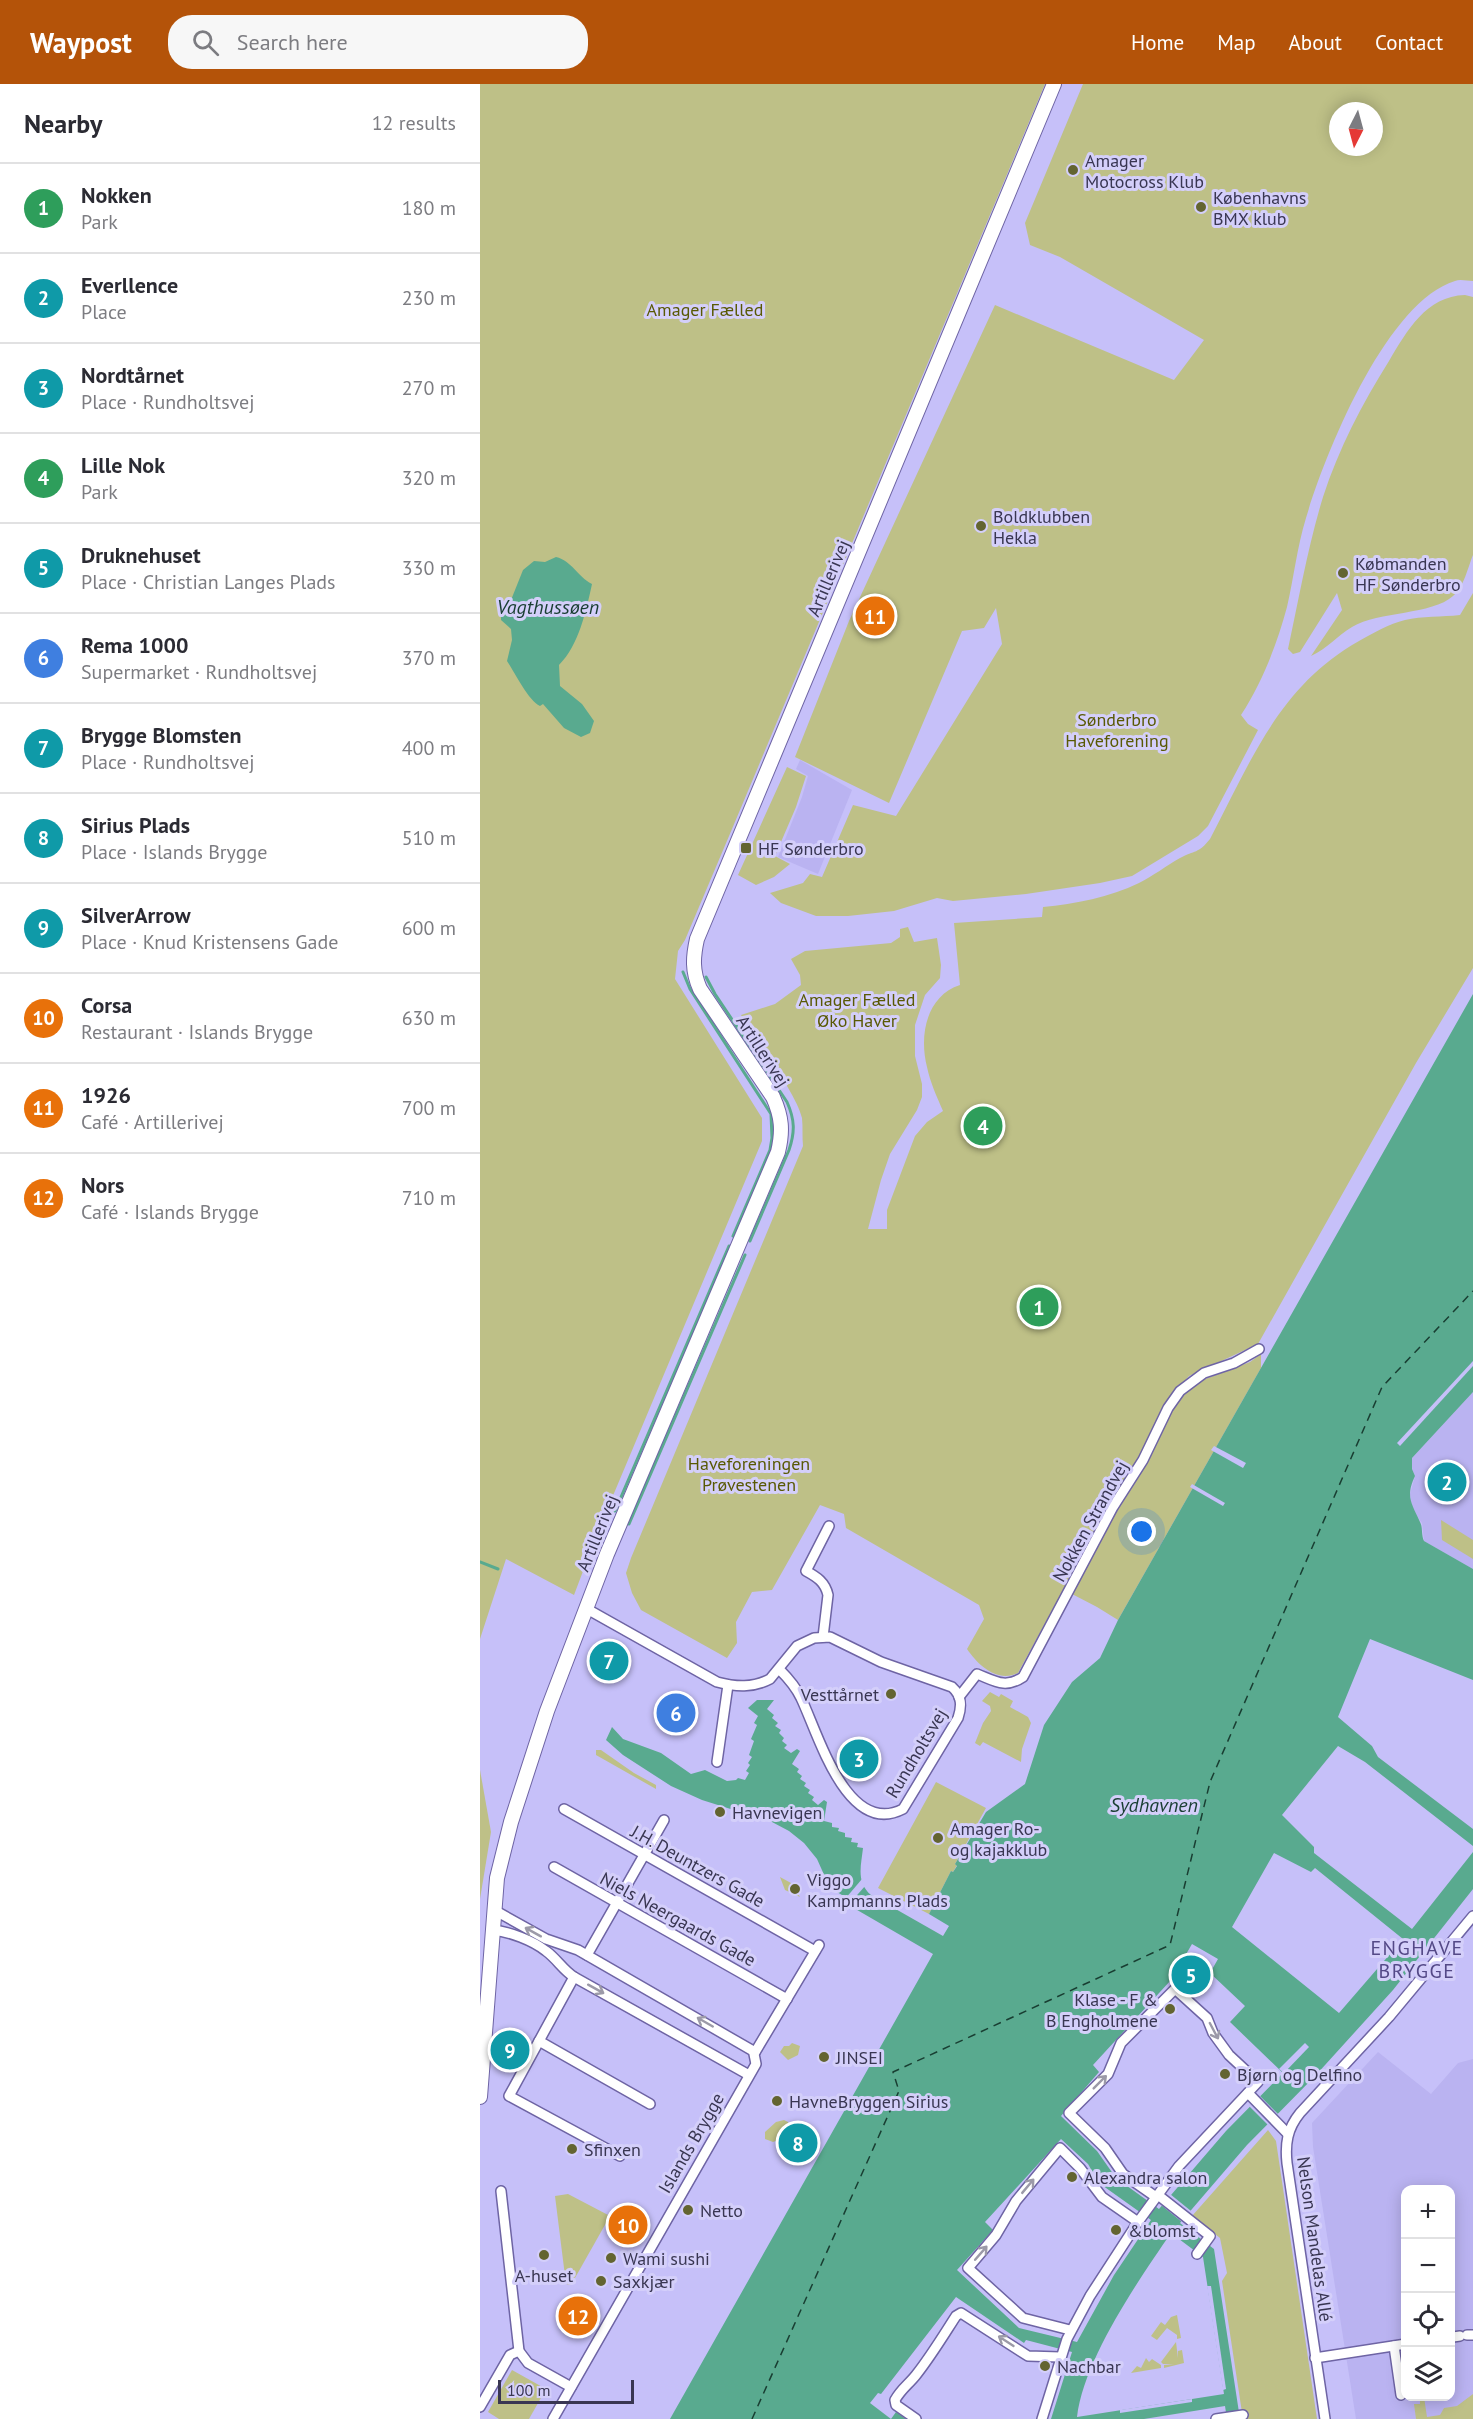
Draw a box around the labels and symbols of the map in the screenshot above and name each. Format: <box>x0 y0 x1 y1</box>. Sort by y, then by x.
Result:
north arrow <box>1329 102 1383 156</box>
place label: Amager Motocross Klub <box>1085 149 1204 193</box>
marker: Amager Motocross Klub <box>1066 163 1080 177</box>
place label: Københavns BMX klub <box>1213 186 1306 230</box>
marker: Københavns BMX klub <box>1194 200 1208 214</box>
park label: Amager Fælled <box>647 298 763 321</box>
place label: Boldklubben Hekla <box>993 505 1090 549</box>
marker: Boldklubben Hekla <box>974 519 988 533</box>
street label: Artillerivej <box>802 536 854 620</box>
place label: Købmanden HF Sønderbro <box>1355 552 1461 596</box>
marker: Købmanden HF Sønderbro <box>1336 566 1350 580</box>
water label: Vagthussøen <box>497 594 599 620</box>
pin: 11 <box>856 594 894 638</box>
park label: Sønderbro Haveforening <box>1065 708 1169 752</box>
place label: HF Sønderbro <box>758 837 864 860</box>
marker: HF Sønderbro <box>739 841 753 855</box>
park label: Amager Fælled Øko Haver <box>799 988 915 1032</box>
street label: Artillerivej <box>731 1011 795 1091</box>
pin: 4 <box>964 1104 1002 1148</box>
pin: 1 <box>1020 1284 1058 1330</box>
park label: Haveforeningen Prøvestenen <box>688 1452 810 1496</box>
street label: Nokken Strandvej <box>1047 1456 1133 1586</box>
pin: 2 <box>1428 1460 1466 1504</box>
street label: Artillerivej <box>571 1491 623 1575</box>
your location <box>1127 1517 1156 1546</box>
pin: 7 <box>590 1638 628 1684</box>
place label: Vesttårnet <box>800 1683 879 1706</box>
marker: Vesttårnet <box>884 1687 898 1701</box>
pin: 6 <box>656 1690 696 1736</box>
street label: Rundholtsvej <box>880 1704 952 1802</box>
pin: 3 <box>840 1736 878 1782</box>
water label: Sydhavnen <box>1110 1792 1198 1818</box>
place label: Havnevigen <box>732 1801 822 1824</box>
marker: Havnevigen <box>713 1805 727 1819</box>
place label: Amager Ro- og kajakklub <box>950 1817 1047 1861</box>
street label: J.H. Deuntzers Gade <box>626 1819 769 1912</box>
marker: Amager Ro- og kajakklub <box>931 1831 945 1845</box>
street label: Niels Neergaards Gade <box>596 1867 760 1971</box>
place label: Viggo Kampmanns Plads <box>806 1868 948 1912</box>
marker: Viggo Kampmanns Plads <box>788 1882 802 1896</box>
one-way arrow <box>525 1926 542 1938</box>
district label: ENGHAVE BRYGGE <box>1370 1935 1464 1984</box>
pin: 5 <box>1172 1952 1210 1998</box>
one-way arrow <box>586 1984 604 1995</box>
place label: Klase - F & B Engholmene <box>1046 1988 1158 2032</box>
marker: Klase - F & B Engholmene <box>1163 2002 1177 2016</box>
one-way arrow <box>697 2016 714 2028</box>
one-way arrow <box>1208 2022 1220 2039</box>
pin: 9 <box>490 2028 530 2072</box>
place label: JINSEI <box>835 2046 883 2069</box>
marker: JINSEI <box>817 2050 831 2064</box>
place label: Bjørn og Delfino <box>1237 2063 1362 2086</box>
marker: Bjørn og Delfino <box>1218 2067 1232 2081</box>
one-way arrow <box>1093 2075 1108 2090</box>
street label: Islands Brygge <box>653 2089 729 2197</box>
place label: HavneBryggen Sirius <box>789 2090 948 2113</box>
marker: HavneBryggen Sirius <box>770 2094 784 2108</box>
pin: 8 <box>778 2120 818 2166</box>
place label: Sfinxen <box>584 2138 641 2161</box>
marker: Sfinxen <box>565 2142 579 2156</box>
street label: Nelson Mandelas Allé <box>1292 2155 1338 2323</box>
place label: Alexandra salon <box>1084 2166 1207 2189</box>
marker: Alexandra salon <box>1065 2170 1079 2184</box>
one-way arrow <box>1021 2179 1035 2194</box>
place label: Netto <box>700 2199 743 2222</box>
pin: 10 <box>608 2202 648 2248</box>
marker: Netto <box>681 2203 695 2217</box>
place label: &blomst <box>1128 2219 1196 2242</box>
marker: &blomst <box>1109 2223 1123 2237</box>
one-way arrow <box>974 2246 988 2261</box>
place label: Wami sushi <box>623 2247 710 2270</box>
marker: A-huset <box>537 2248 551 2262</box>
marker: Wami sushi <box>604 2251 618 2265</box>
place label: A-huset <box>515 2264 573 2287</box>
place label: Saxkjær <box>613 2270 675 2293</box>
marker: Saxkjær <box>594 2274 608 2288</box>
pin: 12 <box>558 2294 598 2338</box>
one-way arrow <box>997 2335 1014 2348</box>
place label: Nachbar <box>1057 2355 1121 2378</box>
marker: Nachbar <box>1038 2359 1052 2373</box>
scale bar <box>498 2377 634 2404</box>

